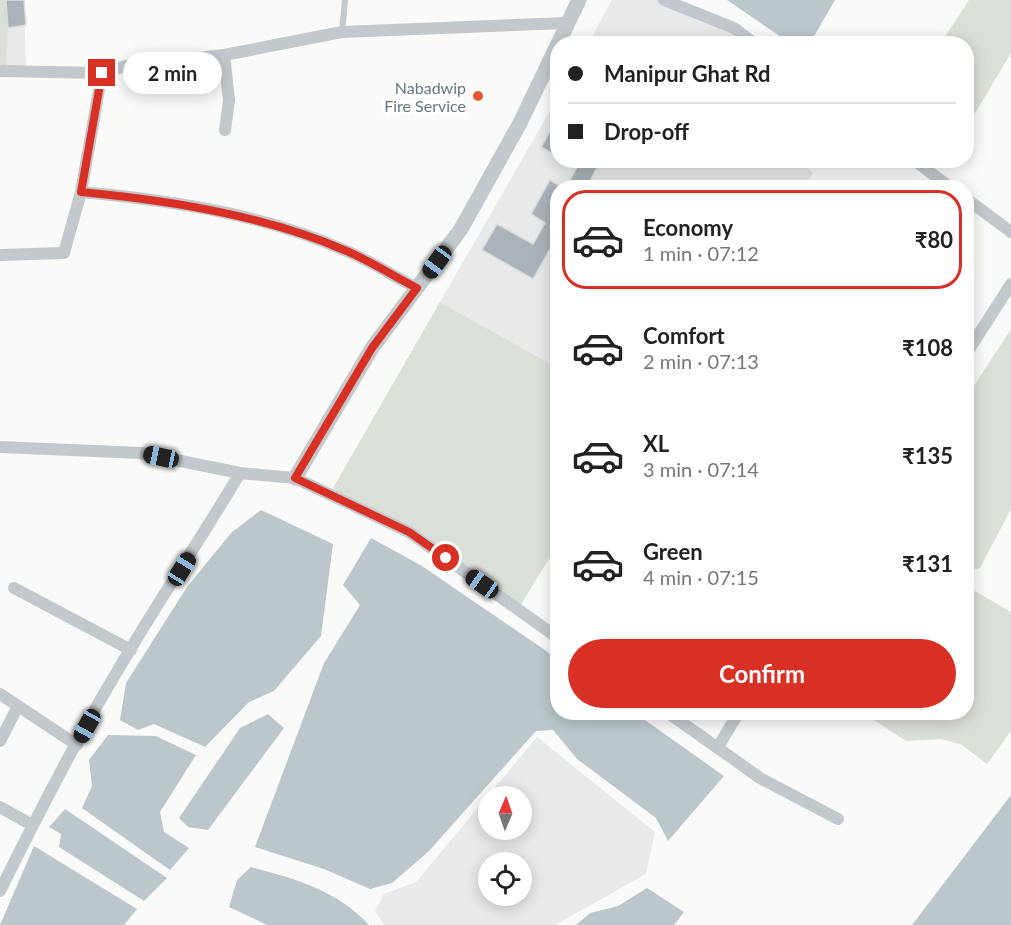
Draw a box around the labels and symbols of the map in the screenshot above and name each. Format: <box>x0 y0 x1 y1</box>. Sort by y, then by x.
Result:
callout: 2 min <box>123 52 222 94</box>
route end <box>88 59 115 86</box>
place label: Nabadwip Fire Service <box>384 78 466 115</box>
marker: Nabadwip Fire Service <box>471 89 485 103</box>
car <box>419 242 455 282</box>
car <box>142 444 180 470</box>
route start <box>432 544 459 571</box>
car <box>165 549 199 589</box>
car <box>462 566 502 602</box>
car <box>70 706 104 746</box>
north arrow <box>478 786 532 840</box>

